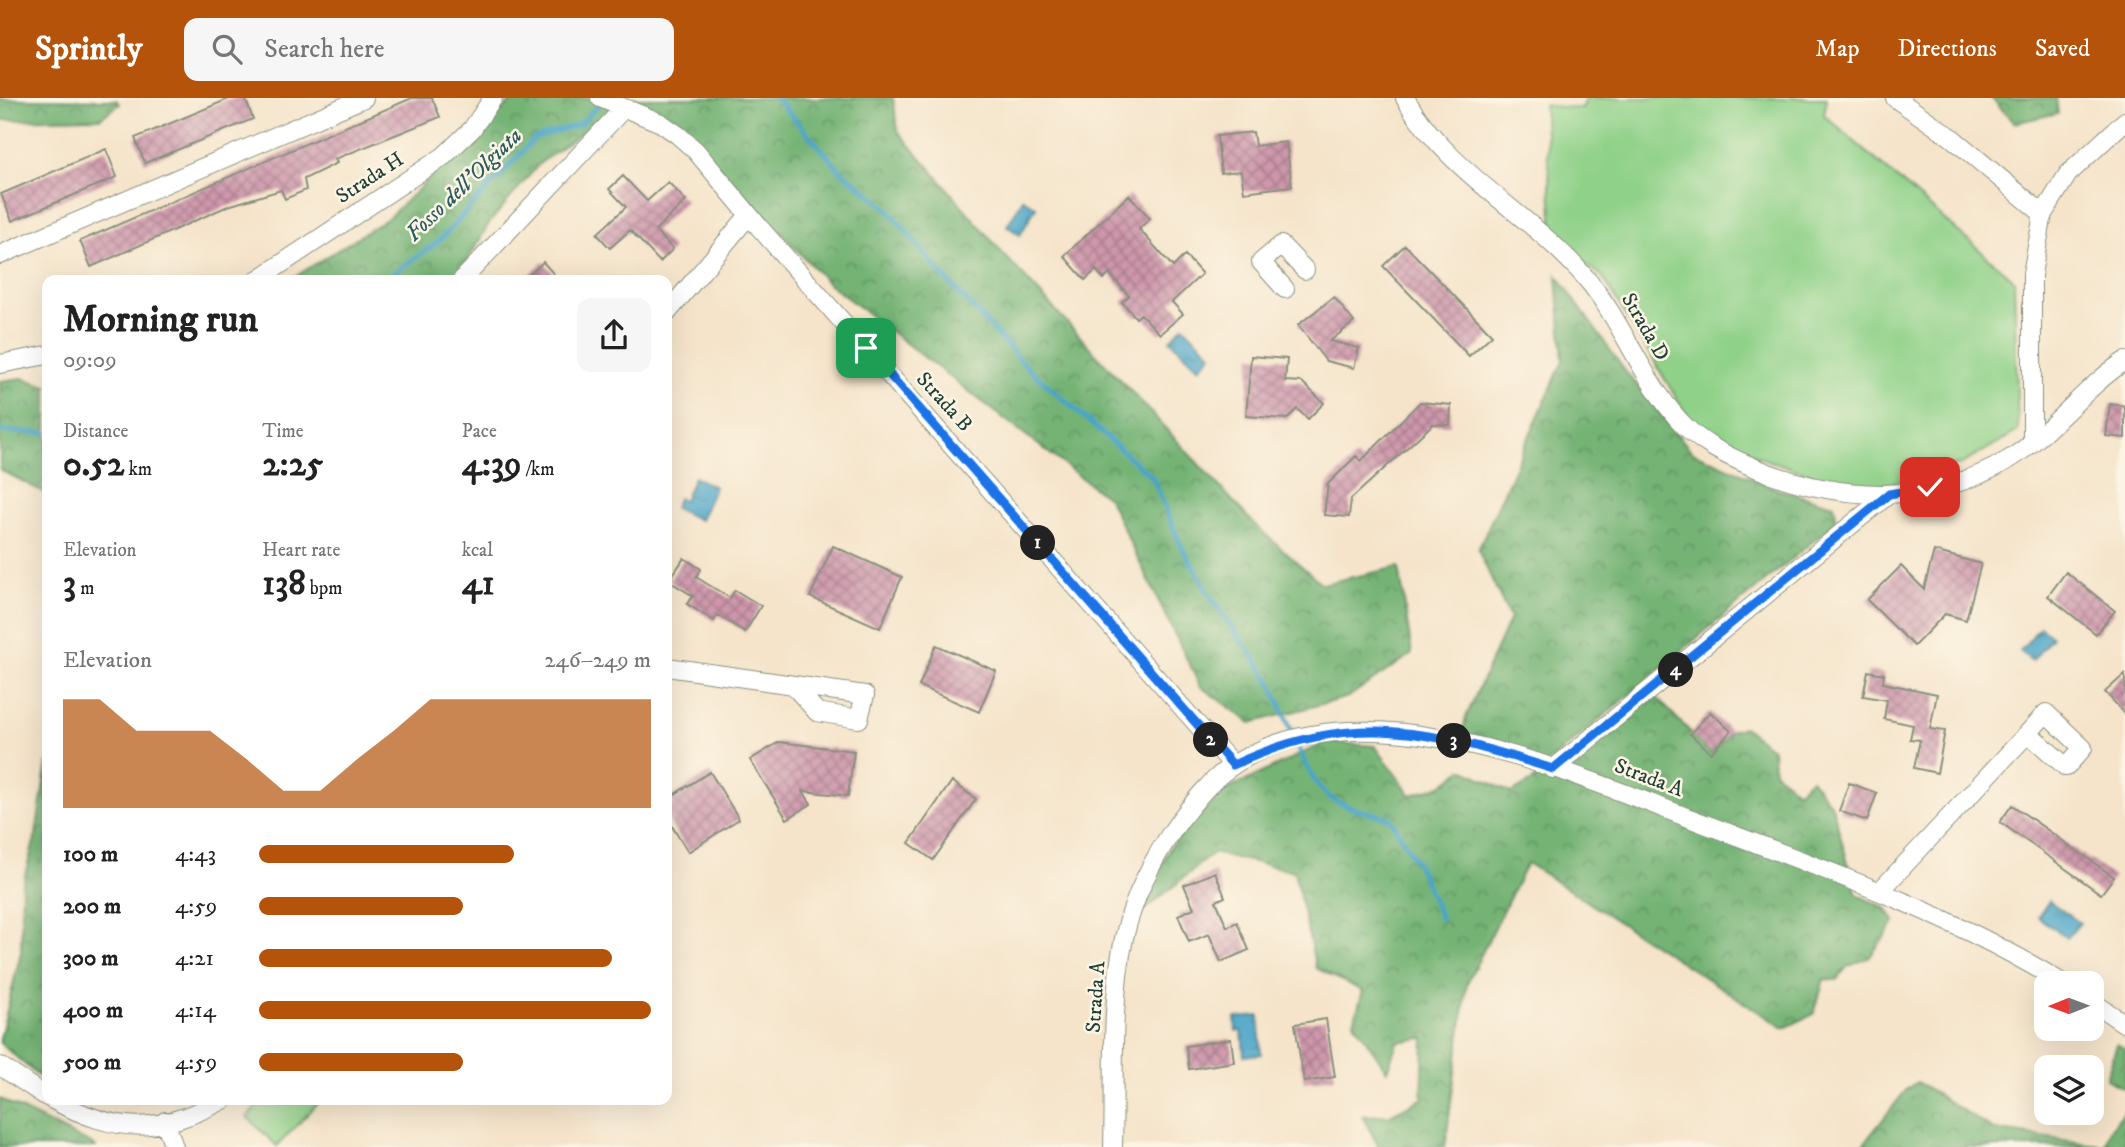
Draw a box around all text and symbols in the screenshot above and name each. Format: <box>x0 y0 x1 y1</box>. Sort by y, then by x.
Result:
search box <box>184 18 674 81</box>
text: Sprintly <box>35 29 142 70</box>
icon: search <box>208 30 246 68</box>
text: Search here <box>264 33 385 66</box>
text: Map <box>1815 34 1860 64</box>
text: Directions <box>1898 34 1997 64</box>
text: Saved <box>2035 34 2090 64</box>
water label: Fosso dell’Olgiata <box>400 122 528 248</box>
street label: Strada H <box>331 146 409 210</box>
street label: Strada D <box>1615 288 1675 366</box>
text: Morning run <box>63 296 258 344</box>
button: share <box>577 298 651 372</box>
pin <box>836 318 896 378</box>
icon: arrive <box>847 329 885 367</box>
text: 09:09 <box>63 346 117 375</box>
street label: Strada B <box>910 367 978 437</box>
text: Distance <box>63 420 128 443</box>
text: Time <box>262 420 304 443</box>
text: Pace <box>462 420 497 443</box>
text: 0.52 <box>63 443 124 487</box>
text: 2:25 <box>262 443 323 487</box>
text: 4:39 <box>462 443 521 487</box>
pin <box>1900 457 1960 517</box>
text: km <box>124 458 152 481</box>
text: /km <box>521 458 554 481</box>
icon: check <box>1911 468 1949 506</box>
pin: 1 <box>1020 526 1056 560</box>
text: 1 <box>1034 531 1041 554</box>
text: Elevation <box>63 539 137 562</box>
text: Heart rate <box>262 539 340 562</box>
text: kcal <box>462 539 493 562</box>
text: 3 <box>63 562 76 606</box>
text: 138 <box>262 562 306 606</box>
text: 41 <box>462 562 495 606</box>
text: m <box>76 577 94 600</box>
text: bpm <box>306 577 343 600</box>
text: Elevation <box>63 646 152 675</box>
text: 246–249 m <box>544 646 651 675</box>
pin: 4 <box>1658 652 1694 688</box>
text: 4 <box>1670 658 1681 681</box>
pin: 2 <box>1194 722 1228 758</box>
pin: 3 <box>1436 724 1472 758</box>
text: 2 <box>1206 728 1215 751</box>
text: 3 <box>1450 729 1457 752</box>
street label: Strada A <box>1611 753 1688 803</box>
text: 100 m <box>63 840 118 869</box>
text: 4:43 <box>175 840 216 869</box>
text: 200 m <box>63 892 121 921</box>
text: 4:59 <box>175 892 217 921</box>
text: 300 m <box>63 944 119 973</box>
text: 4:21 <box>175 944 214 973</box>
street label: Strada A <box>1081 960 1112 1034</box>
north arrow <box>2034 971 2104 1041</box>
map controls <box>2034 971 2104 1125</box>
text: 400 m <box>63 996 123 1025</box>
text: 4:14 <box>175 996 216 1025</box>
text: 500 m <box>63 1048 121 1077</box>
text: 4:59 <box>175 1048 217 1077</box>
button: layers <box>2034 1055 2104 1125</box>

